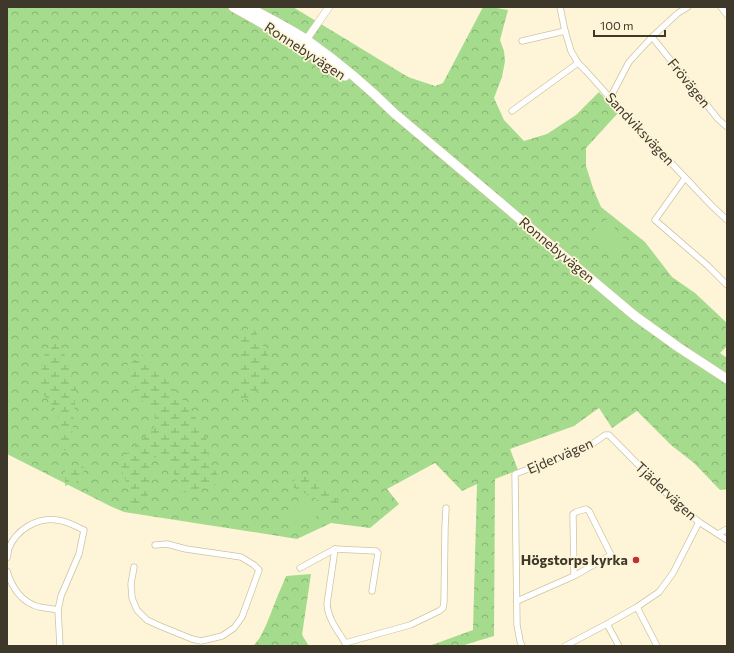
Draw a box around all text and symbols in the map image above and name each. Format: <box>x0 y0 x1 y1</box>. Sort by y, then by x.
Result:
scale bar <box>594 12 665 38</box>
street label: Ronnebyvägen <box>262 18 349 83</box>
text: 100 m <box>600 18 634 32</box>
street label: Frövägen <box>664 55 714 111</box>
street label: Sandviksvägen <box>602 89 678 169</box>
street label: Ronnebyvägen <box>516 213 598 286</box>
street label: Ejdervägen <box>524 434 595 477</box>
street label: Tjädervägen <box>632 458 701 523</box>
place label: Högstorps kyrka <box>521 551 628 568</box>
marker: Högstorps kyrka <box>631 555 641 565</box>

